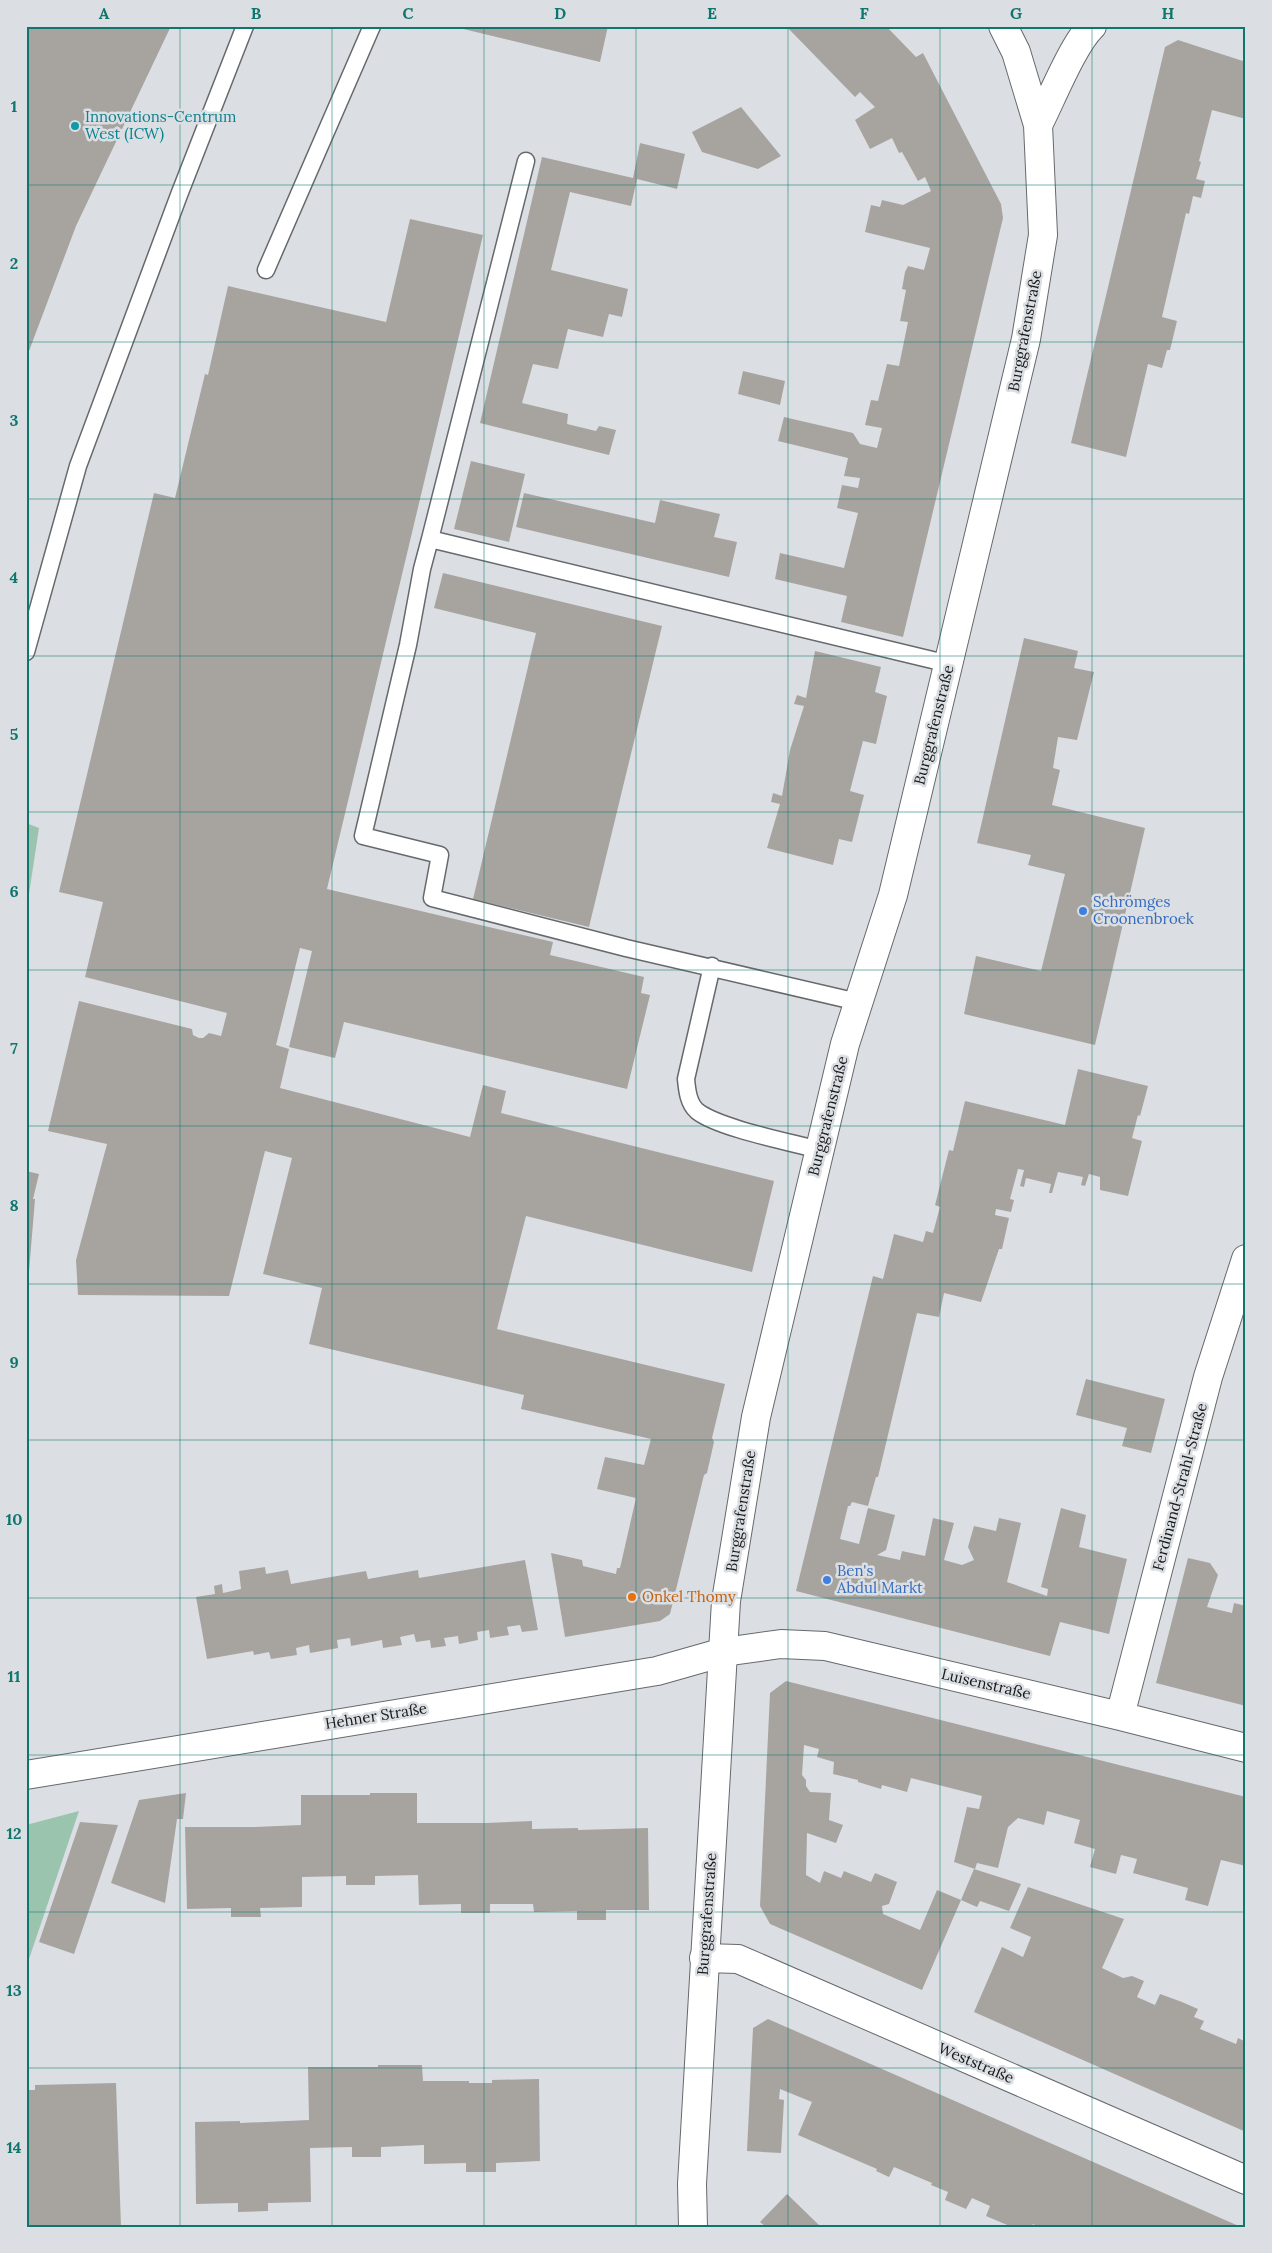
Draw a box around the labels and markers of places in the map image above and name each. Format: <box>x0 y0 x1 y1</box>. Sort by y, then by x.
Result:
place label: Innovations-Centrum West (ICW) <box>85 107 236 144</box>
marker: Innovations-Centrum West (ICW) <box>69 120 81 132</box>
place label: Schrömges Croonenbroek <box>1093 892 1194 928</box>
marker: Schrömges Croonenbroek <box>1077 905 1089 917</box>
place label: Ben's Abdul Markt <box>836 1561 923 1597</box>
marker: Ben's Abdul Markt <box>821 1574 833 1586</box>
place label: Onkel Thomy <box>642 1587 736 1606</box>
marker: Onkel Thomy <box>626 1591 638 1603</box>

